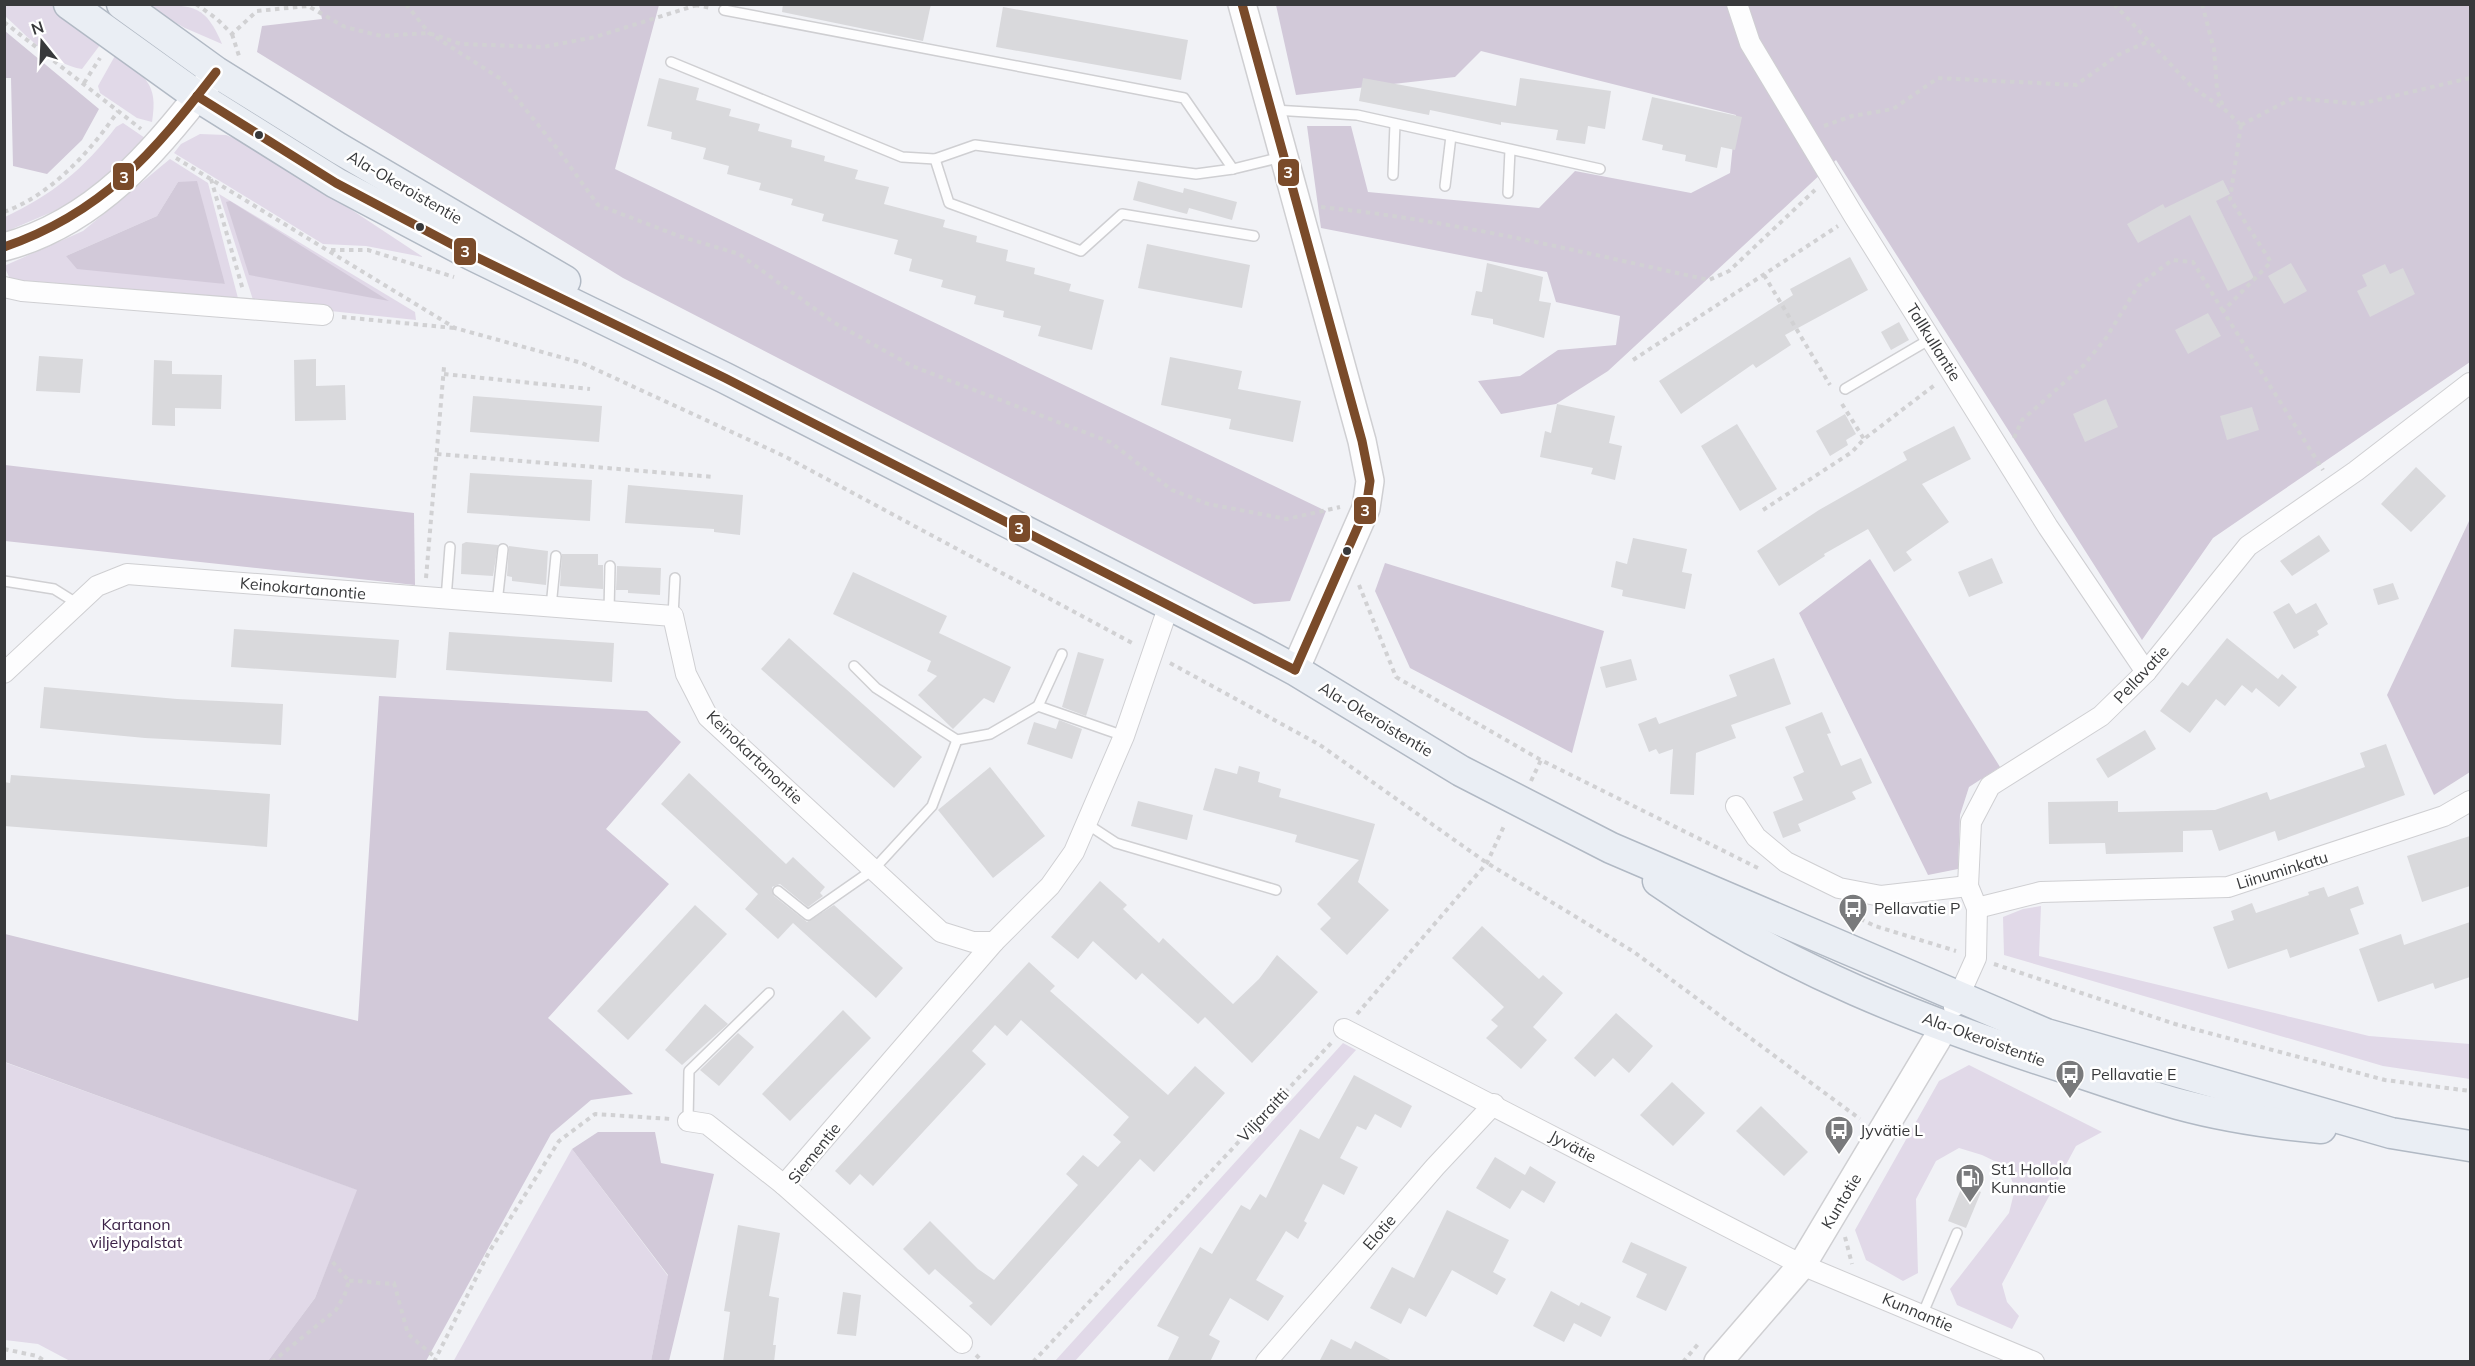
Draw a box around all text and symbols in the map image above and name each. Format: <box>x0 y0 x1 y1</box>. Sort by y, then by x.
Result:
north arrow <box>12 12 72 72</box>
text: N <box>29 16 46 39</box>
unlabelled marker <box>253 129 265 141</box>
street label: Ala-Okeroistentie <box>344 146 466 228</box>
line badge: 3 <box>1277 158 1300 187</box>
line badge: 3 <box>112 162 135 191</box>
text: 3 <box>1283 162 1293 182</box>
text: 3 <box>119 167 129 187</box>
unlabelled marker <box>414 221 426 233</box>
line badge: 3 <box>453 237 477 266</box>
text: 3 <box>460 241 470 261</box>
street label: Tallkullantie <box>1902 299 1966 385</box>
line badge: 3 <box>1353 496 1377 525</box>
text: 3 <box>1360 500 1370 520</box>
line badge: 3 <box>1008 514 1031 543</box>
text: 3 <box>1014 518 1024 538</box>
unlabelled marker <box>1341 545 1353 557</box>
street label: Keinokartanontie <box>239 573 367 603</box>
street label: Pellavatie <box>2109 641 2173 707</box>
street label: Ala-Okeroistentie <box>1315 677 1437 761</box>
street label: Keinokartanontie <box>703 706 807 808</box>
street label: Liinuminkatu <box>2234 847 2330 893</box>
bus stop icon: Pellavatie P <box>1837 892 1869 934</box>
place label: Pellavatie P <box>1874 898 1961 918</box>
street label: Ala-Okeroistentie <box>1920 1007 2048 1071</box>
bus stop icon: Pellavatie E <box>2054 1058 2086 1100</box>
place label: Pellavatie E <box>2091 1064 2177 1084</box>
street label: Viljaraitti <box>1233 1084 1293 1146</box>
bus stop icon: Jyvätie L <box>1823 1114 1855 1156</box>
street label: Siementie <box>783 1118 845 1188</box>
place label: Jyvätie L <box>1860 1120 1923 1140</box>
street label: Jyvätie <box>1546 1125 1600 1167</box>
place label: St1 Hollola Kunnantie <box>1991 1159 2072 1197</box>
fuel station icon: St1 Hollola Kunnantie <box>1954 1162 1986 1204</box>
street label: Kuntotie <box>1817 1170 1865 1232</box>
street label: Elotie <box>1358 1210 1400 1254</box>
park label: Kartanon viljelypalstat <box>90 1214 183 1252</box>
street label: Kunnantie <box>1880 1288 1956 1336</box>

